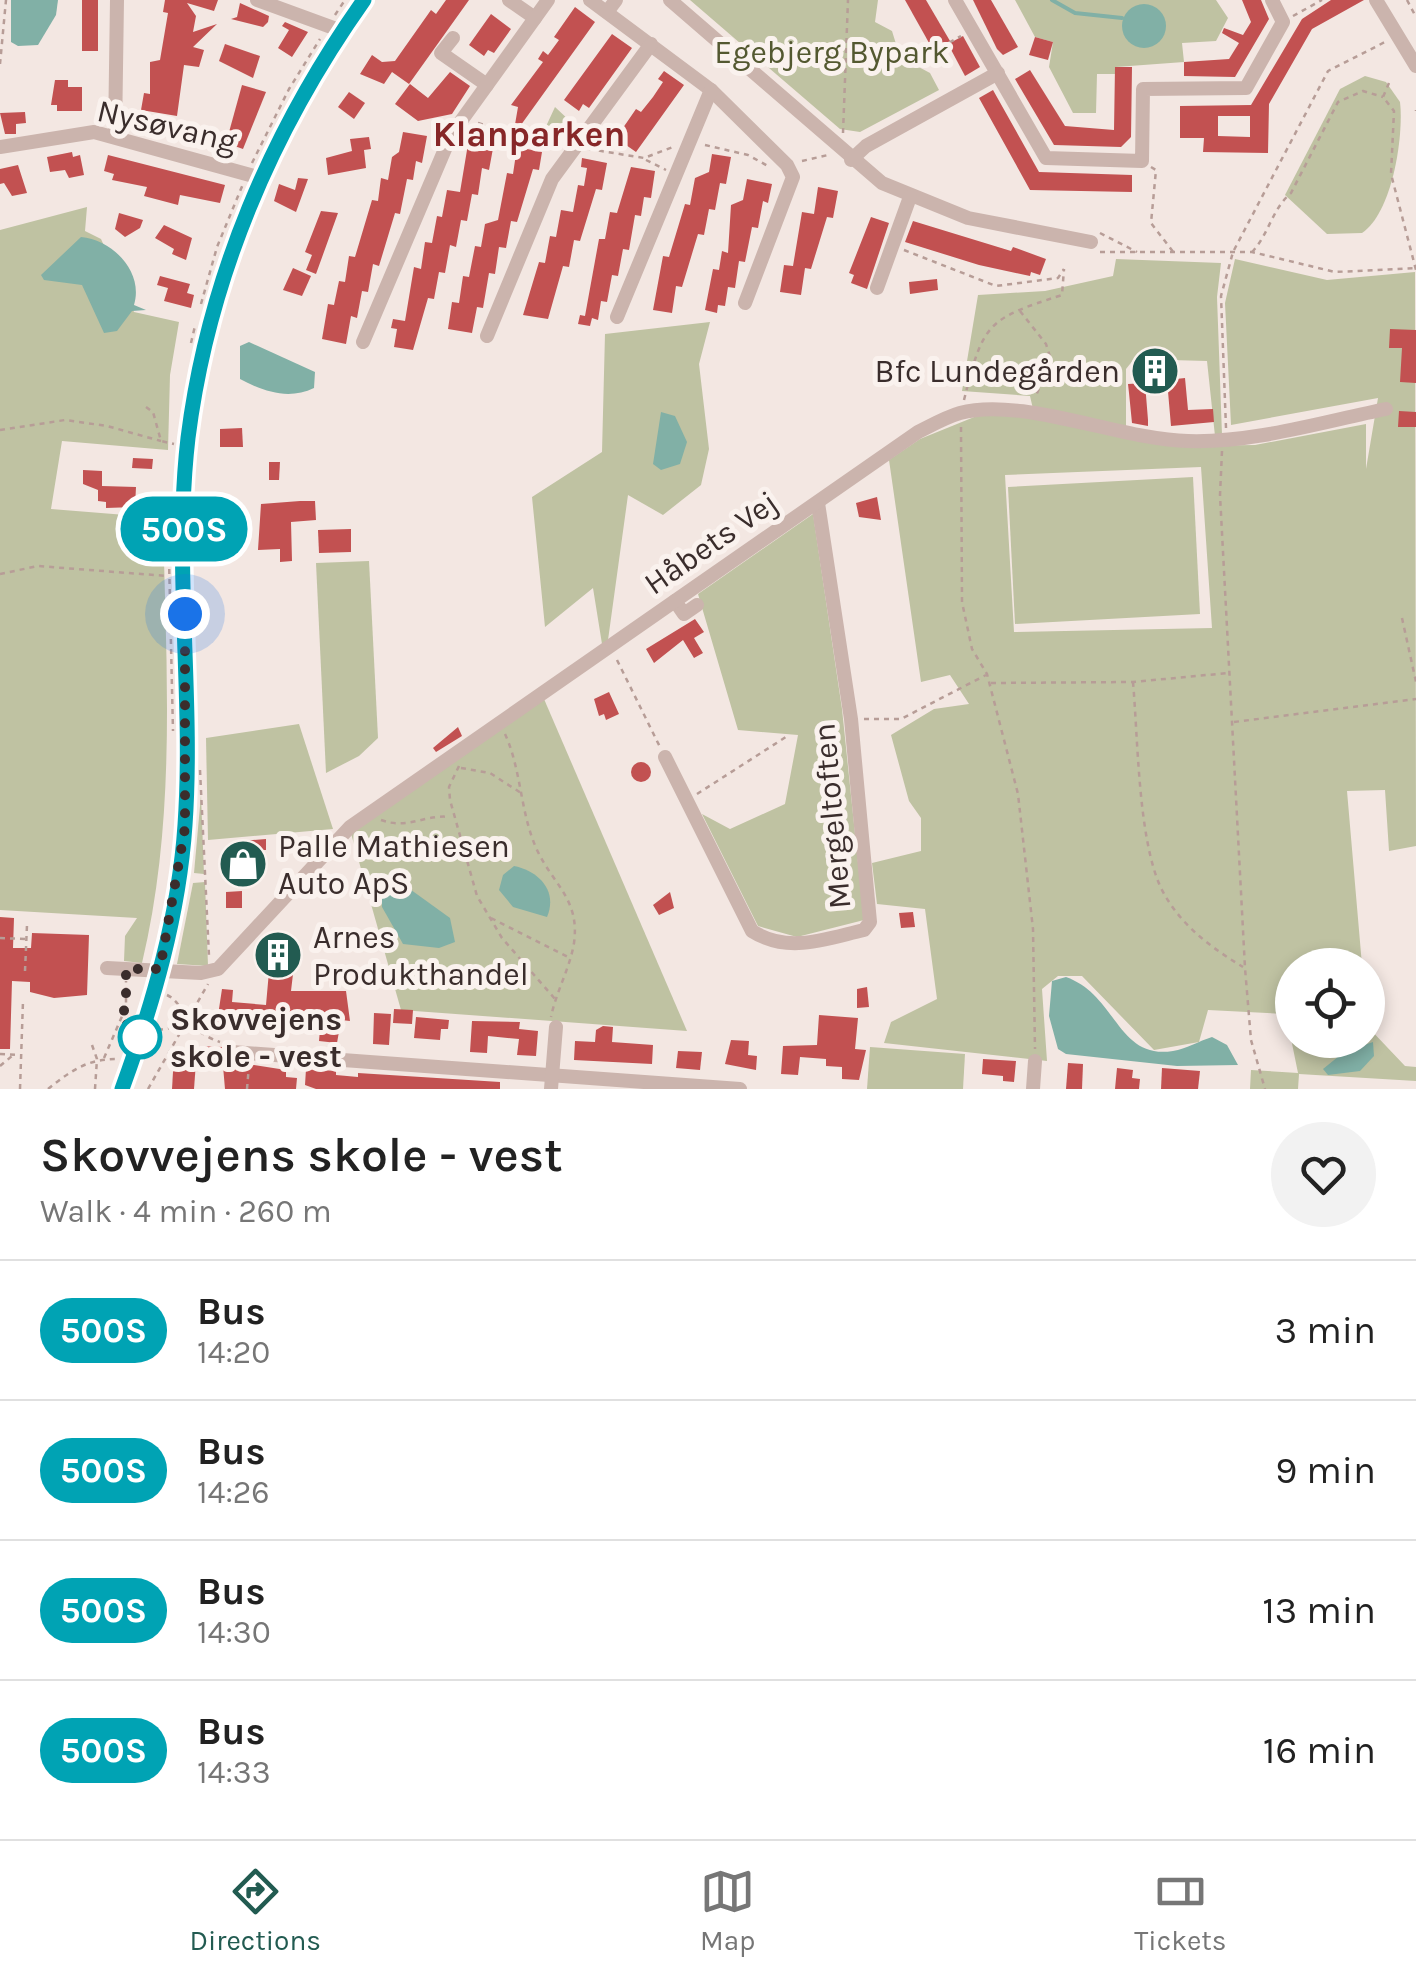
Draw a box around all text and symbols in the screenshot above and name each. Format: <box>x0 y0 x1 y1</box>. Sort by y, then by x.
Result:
park label: Egebjerg Bypark <box>714 34 950 71</box>
street label: Nysøvang <box>94 92 240 160</box>
district label: Klanparken <box>433 114 625 155</box>
building icon: Bfc Lundegården <box>1129 345 1181 397</box>
place label: Bfc Lundegården <box>875 353 1120 390</box>
street label: Håbets Vej <box>637 484 785 602</box>
line badge: 500S <box>114 496 254 562</box>
text: 500S <box>141 509 227 550</box>
your location <box>160 589 210 639</box>
street label: Mergeltoften <box>805 722 859 910</box>
place label: Palle Mathiesen Auto ApS <box>278 828 510 902</box>
shop icon: Palle Mathiesen Auto ApS <box>217 838 269 890</box>
place label: Arnes Produkthandel <box>313 919 529 993</box>
building icon: Arnes Produkthandel <box>252 929 304 981</box>
map controls <box>1275 948 1385 1058</box>
button: locate <box>1275 948 1385 1058</box>
place label: Skovvejens skole - vest <box>170 1001 342 1075</box>
marker: Skovvejens skole - vest <box>119 1016 161 1058</box>
button: heart <box>1271 1122 1376 1227</box>
text: Skovvejens skole - vest <box>40 1127 563 1183</box>
text: Walk · 4 min · 260 m <box>40 1193 332 1230</box>
text: Bus <box>197 1289 265 1334</box>
text: 3 min <box>1275 1308 1376 1353</box>
text: 500S <box>60 1310 147 1351</box>
text: 14:20 <box>197 1334 270 1371</box>
text: Bus <box>197 1429 265 1474</box>
text: 9 min <box>1275 1448 1376 1493</box>
text: 500S <box>60 1450 147 1491</box>
text: 14:26 <box>197 1474 270 1511</box>
text: Bus <box>197 1569 265 1614</box>
text: 13 min <box>1262 1588 1376 1633</box>
text: 500S <box>60 1590 147 1631</box>
text: 14:30 <box>197 1614 271 1651</box>
text: Bus <box>197 1709 265 1754</box>
text: 16 min <box>1263 1728 1376 1773</box>
text: 500S <box>60 1730 147 1771</box>
text: 14:33 <box>197 1754 271 1791</box>
tab: Directions <box>189 1864 321 1957</box>
tab: Map <box>700 1864 755 1957</box>
tab: Tickets <box>1134 1864 1227 1957</box>

